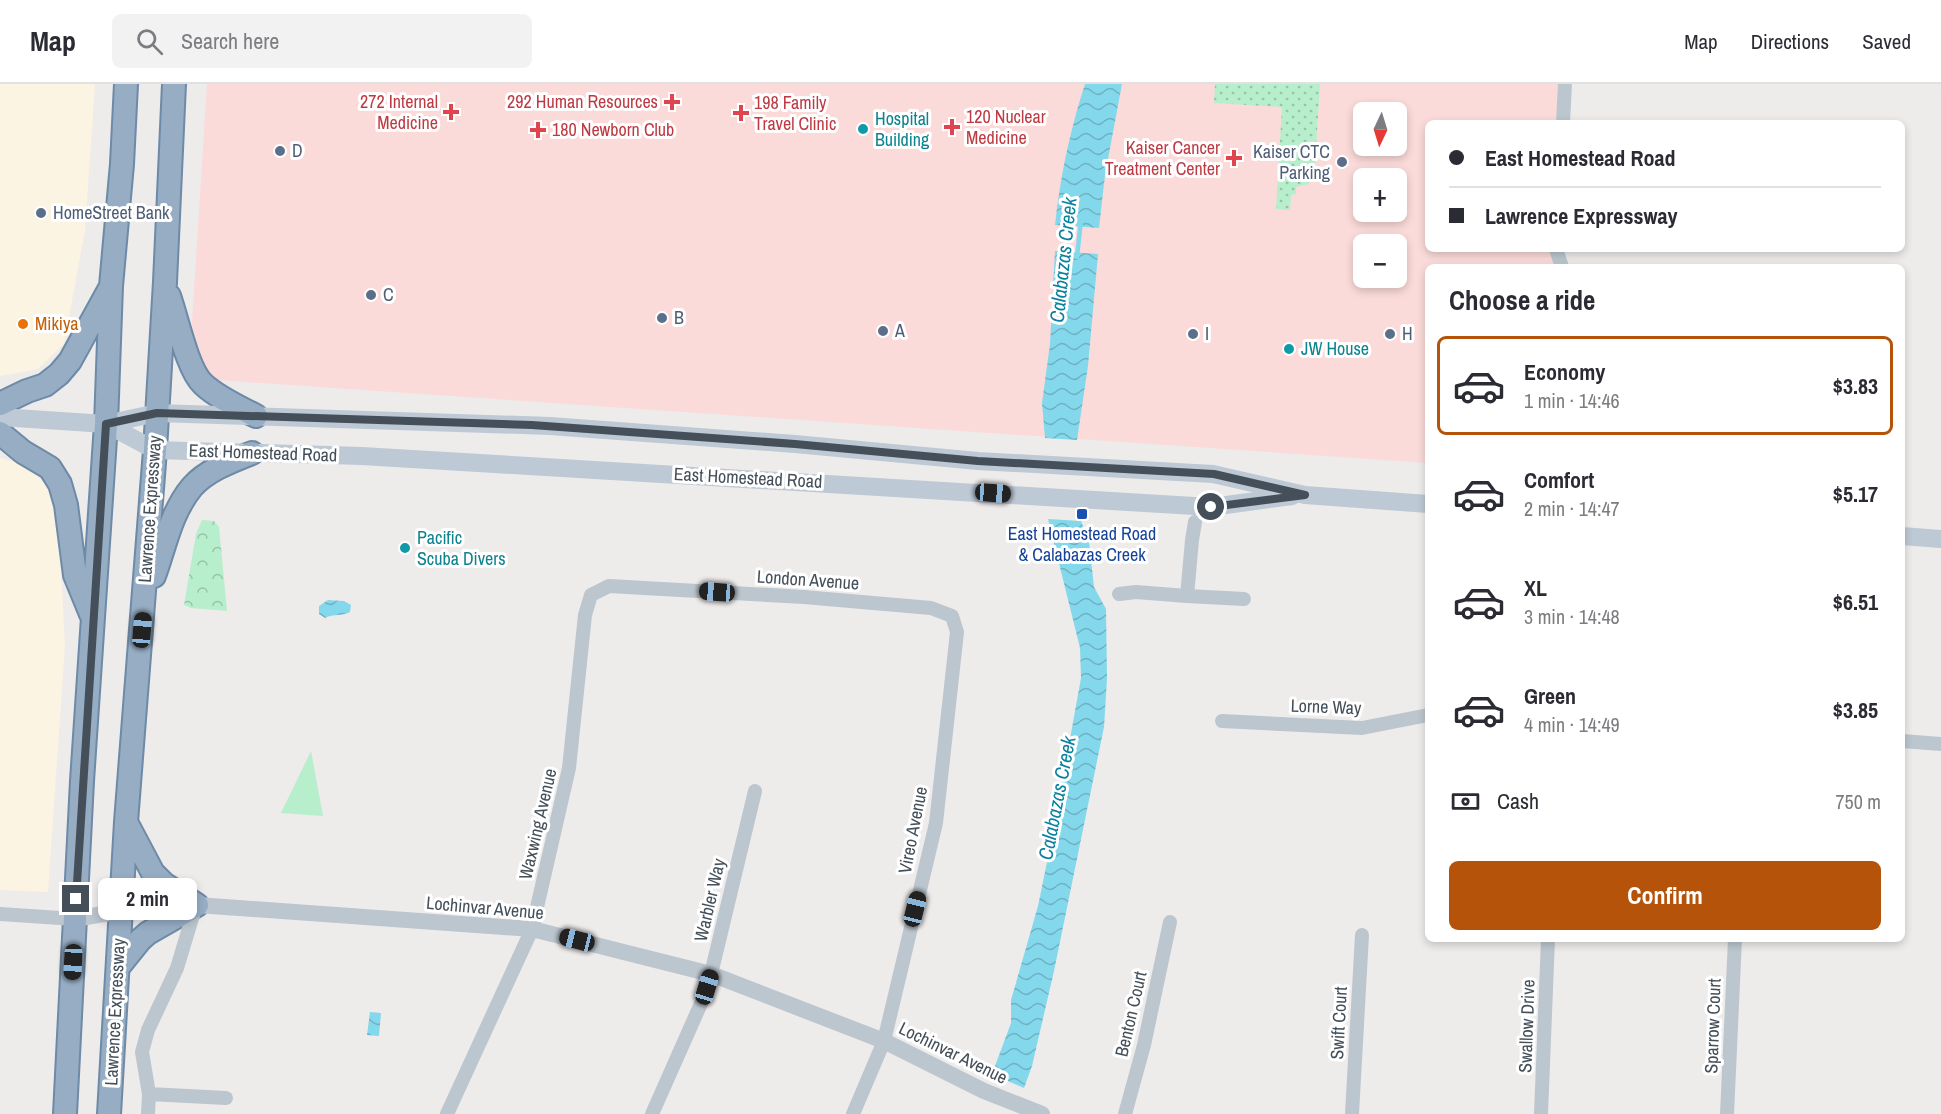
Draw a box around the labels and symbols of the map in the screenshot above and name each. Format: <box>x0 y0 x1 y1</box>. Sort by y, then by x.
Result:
place label: 272 Internal Medicine <box>360 89 438 135</box>
place label: 292 Human Resources <box>507 89 658 114</box>
place label: 198 Family Travel Clinic <box>754 90 836 136</box>
marker: 292 Human Resources <box>663 93 681 111</box>
north arrow <box>1353 102 1407 156</box>
marker: 272 Internal Medicine <box>442 103 460 121</box>
marker: 198 Family Travel Clinic <box>732 104 750 122</box>
place label: 120 Nuclear Medicine <box>966 104 1046 150</box>
place label: Hospital Building <box>875 106 930 152</box>
place label: 180 Newborn Club <box>552 117 674 142</box>
marker: 120 Nuclear Medicine <box>943 118 961 136</box>
marker: 180 Newborn Club <box>529 121 547 139</box>
marker: Hospital Building <box>856 122 870 136</box>
place label: Kaiser Cancer Treatment Center <box>1105 135 1220 181</box>
place label: D <box>292 138 303 163</box>
place label: Kaiser CTC Parking <box>1253 139 1331 185</box>
marker: D <box>273 144 287 158</box>
marker: Kaiser Cancer Treatment Center <box>1225 149 1243 167</box>
marker: Kaiser CTC Parking <box>1335 155 1349 169</box>
water label: Calabazas Creek <box>1043 195 1083 324</box>
place label: HomeStreet Bank <box>53 200 170 225</box>
marker: HomeStreet Bank <box>34 206 48 220</box>
place label: C <box>383 282 394 307</box>
marker: C <box>364 288 378 302</box>
place label: B <box>674 305 684 330</box>
place label: Mikiya <box>35 311 78 336</box>
marker: B <box>655 311 669 325</box>
marker: Mikiya <box>16 317 30 331</box>
place label: A <box>894 318 905 343</box>
place label: I <box>1205 321 1209 346</box>
place label: H <box>1402 321 1413 346</box>
marker: A <box>876 324 890 338</box>
marker: I <box>1186 327 1200 341</box>
marker: H <box>1383 327 1397 341</box>
place label: JW House <box>1301 336 1369 361</box>
marker: JW House <box>1282 342 1296 356</box>
street label: Lawrence Expressway <box>132 434 167 583</box>
street label: East Homestead Road <box>188 437 338 468</box>
street label: East Homestead Road <box>673 461 823 494</box>
car <box>974 483 1012 503</box>
route start <box>1197 493 1224 520</box>
marker: East Homestead Road & Calabazas Creek <box>1075 507 1089 521</box>
place label: East Homestead Road & Calabazas Creek <box>1008 521 1156 567</box>
place label: Pacific Scuba Divers <box>417 525 506 571</box>
marker: Pacific Scuba Divers <box>398 541 412 555</box>
street label: London Avenue <box>756 563 860 596</box>
car <box>698 582 736 602</box>
car <box>131 611 153 649</box>
street label: Lorne Way <box>1290 693 1362 720</box>
water label: Calabazas Creek <box>1031 733 1082 862</box>
street label: Waxwing Avenue <box>513 766 562 882</box>
street label: Vireo Avenue <box>892 784 933 876</box>
street label: Warbler Way <box>688 855 731 944</box>
callout: 2 min <box>97 878 196 920</box>
route end <box>62 885 89 912</box>
car <box>902 889 928 929</box>
street label: Lochinvar Avenue <box>425 890 545 925</box>
car <box>557 927 597 953</box>
street label: Lawrence Expressway <box>98 937 131 1086</box>
car <box>63 944 83 980</box>
car <box>693 967 721 1007</box>
street label: Benton Court <box>1109 969 1152 1059</box>
street label: Sparrow Court <box>1698 978 1727 1074</box>
street label: Swallow Drive <box>1512 979 1541 1073</box>
street label: Swift Court <box>1324 986 1353 1060</box>
street label: Lochinvar Avenue <box>895 1015 1012 1090</box>

